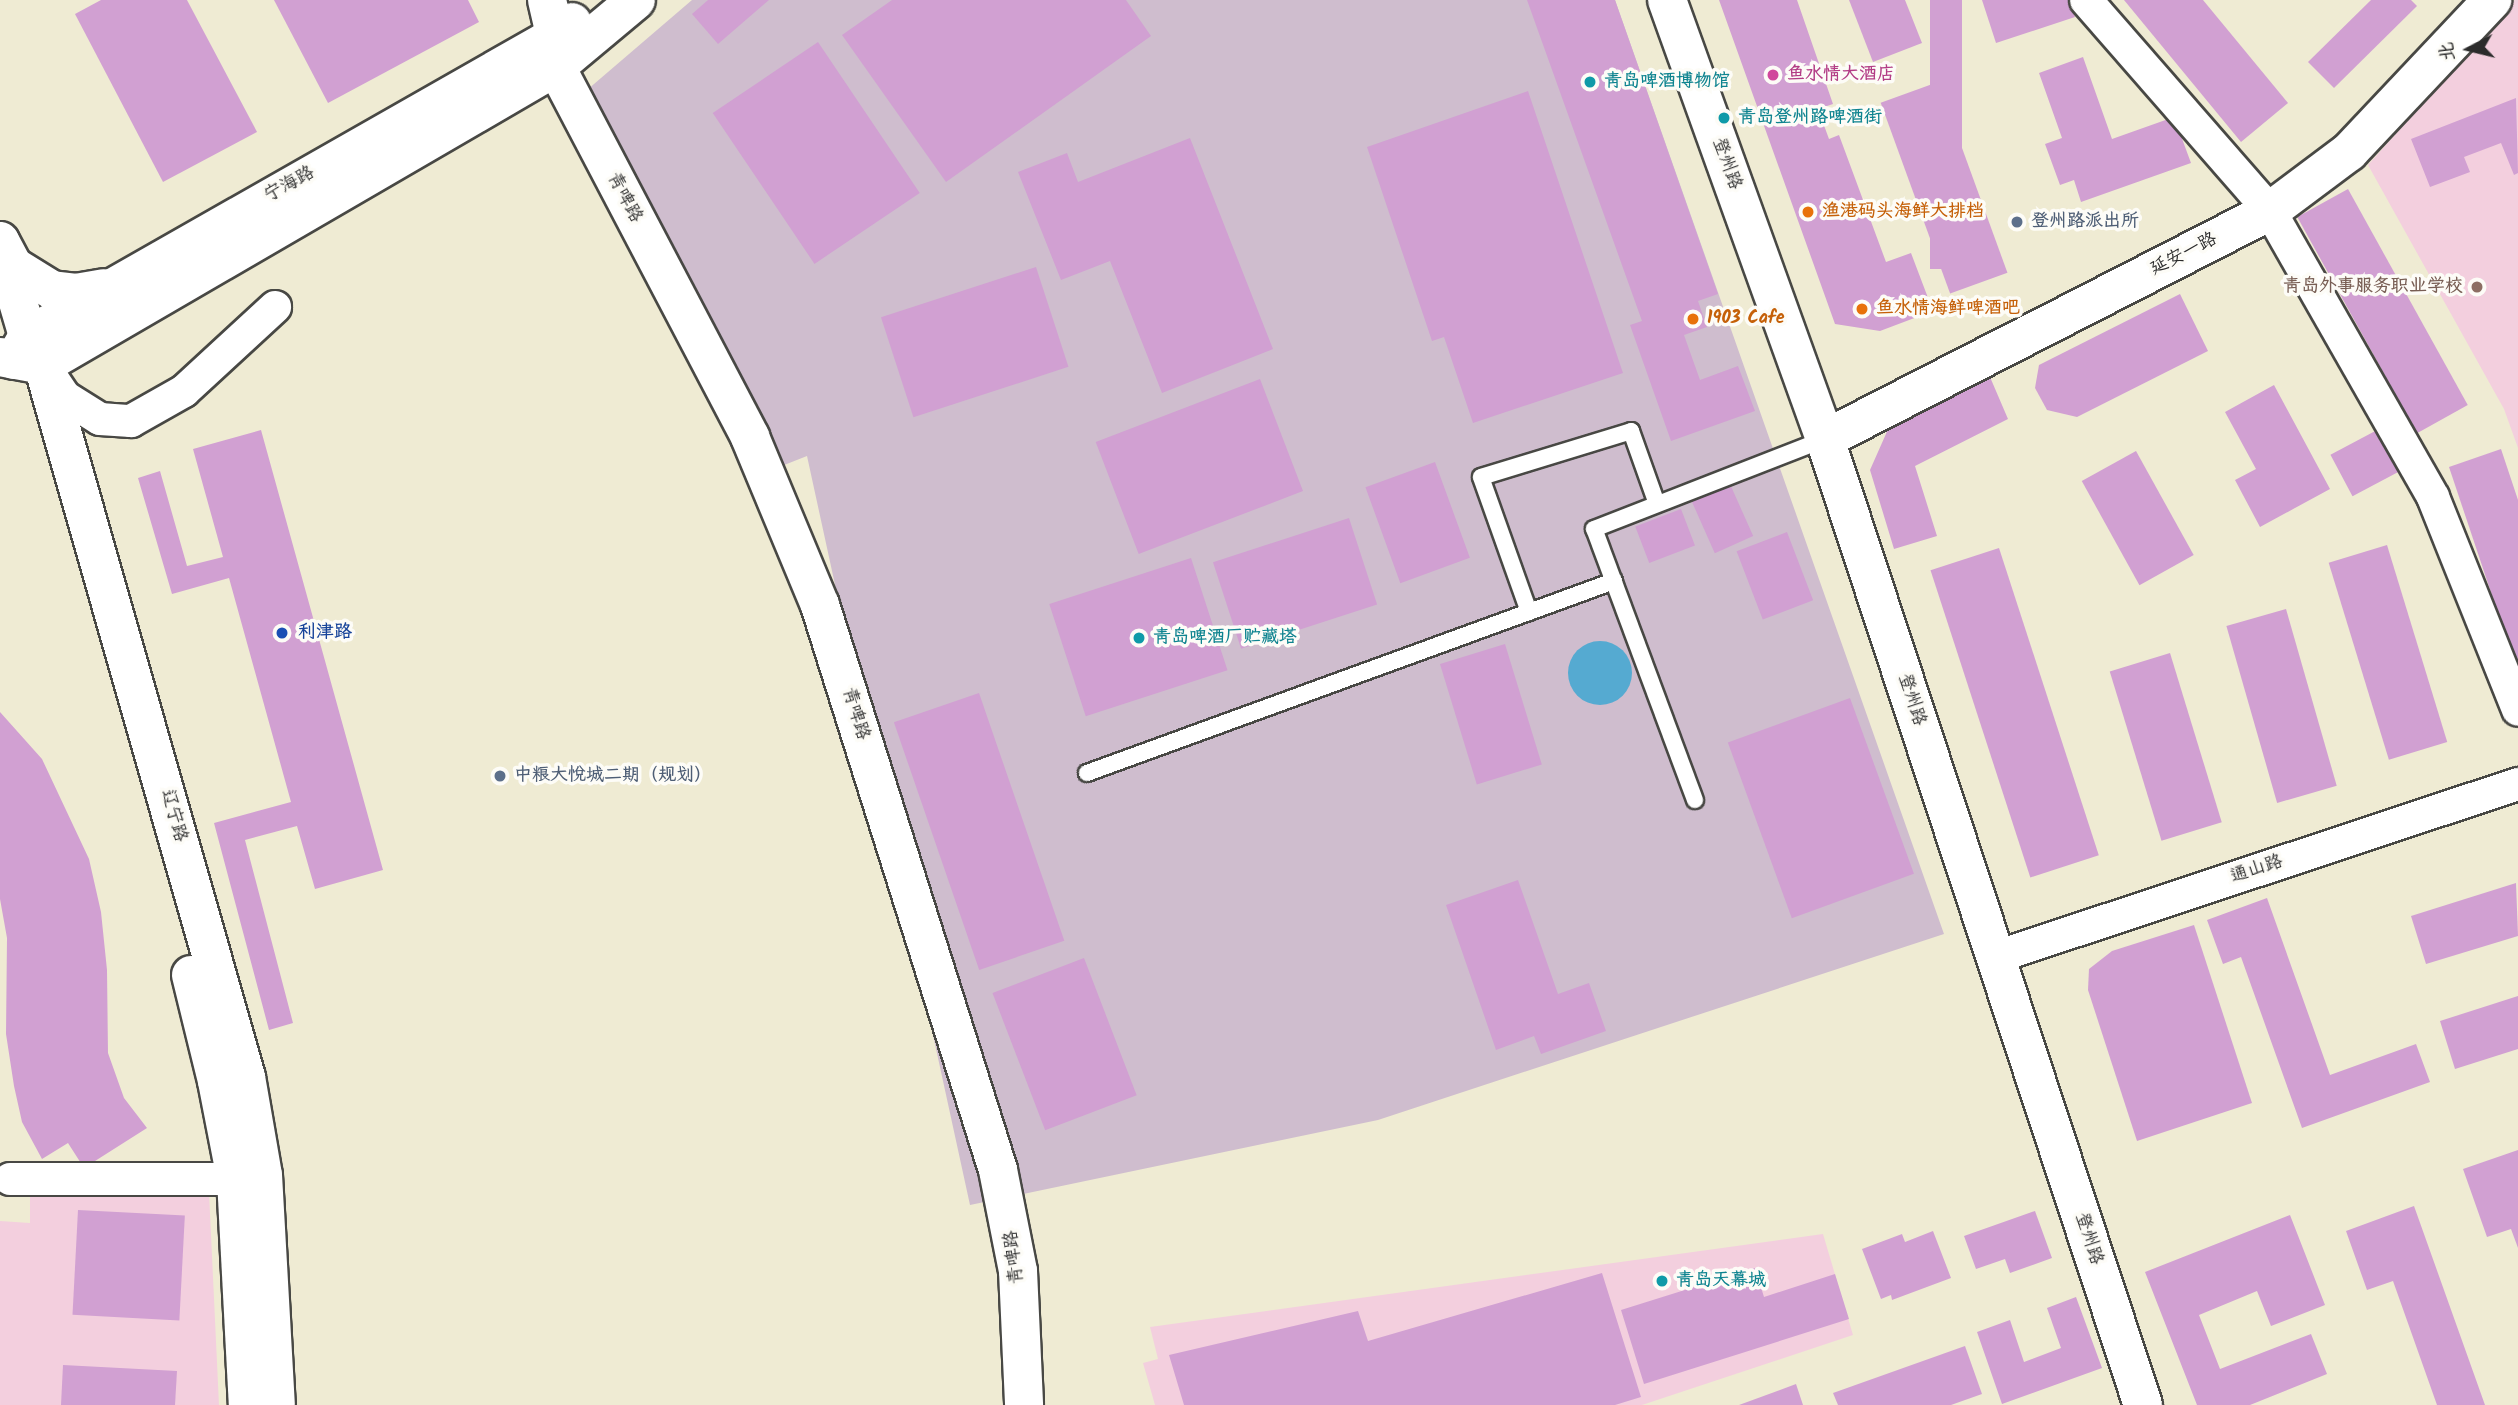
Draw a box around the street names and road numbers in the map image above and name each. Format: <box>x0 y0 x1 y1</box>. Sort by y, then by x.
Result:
street label: 登州路 <box>1707 135 1745 193</box>
street label: 宁海路 <box>261 162 319 208</box>
street label: 青啤路 <box>602 169 646 227</box>
street label: 延安一路 <box>2147 229 2221 281</box>
street label: 登州路 <box>1892 671 1930 729</box>
street label: 青啤路 <box>837 685 873 743</box>
street label: 辽宁路 <box>155 787 191 845</box>
street label: 通山路 <box>2228 851 2286 889</box>
street label: 登州路 <box>2069 1210 2107 1268</box>
street label: 青啤路 <box>1001 1229 1029 1285</box>

